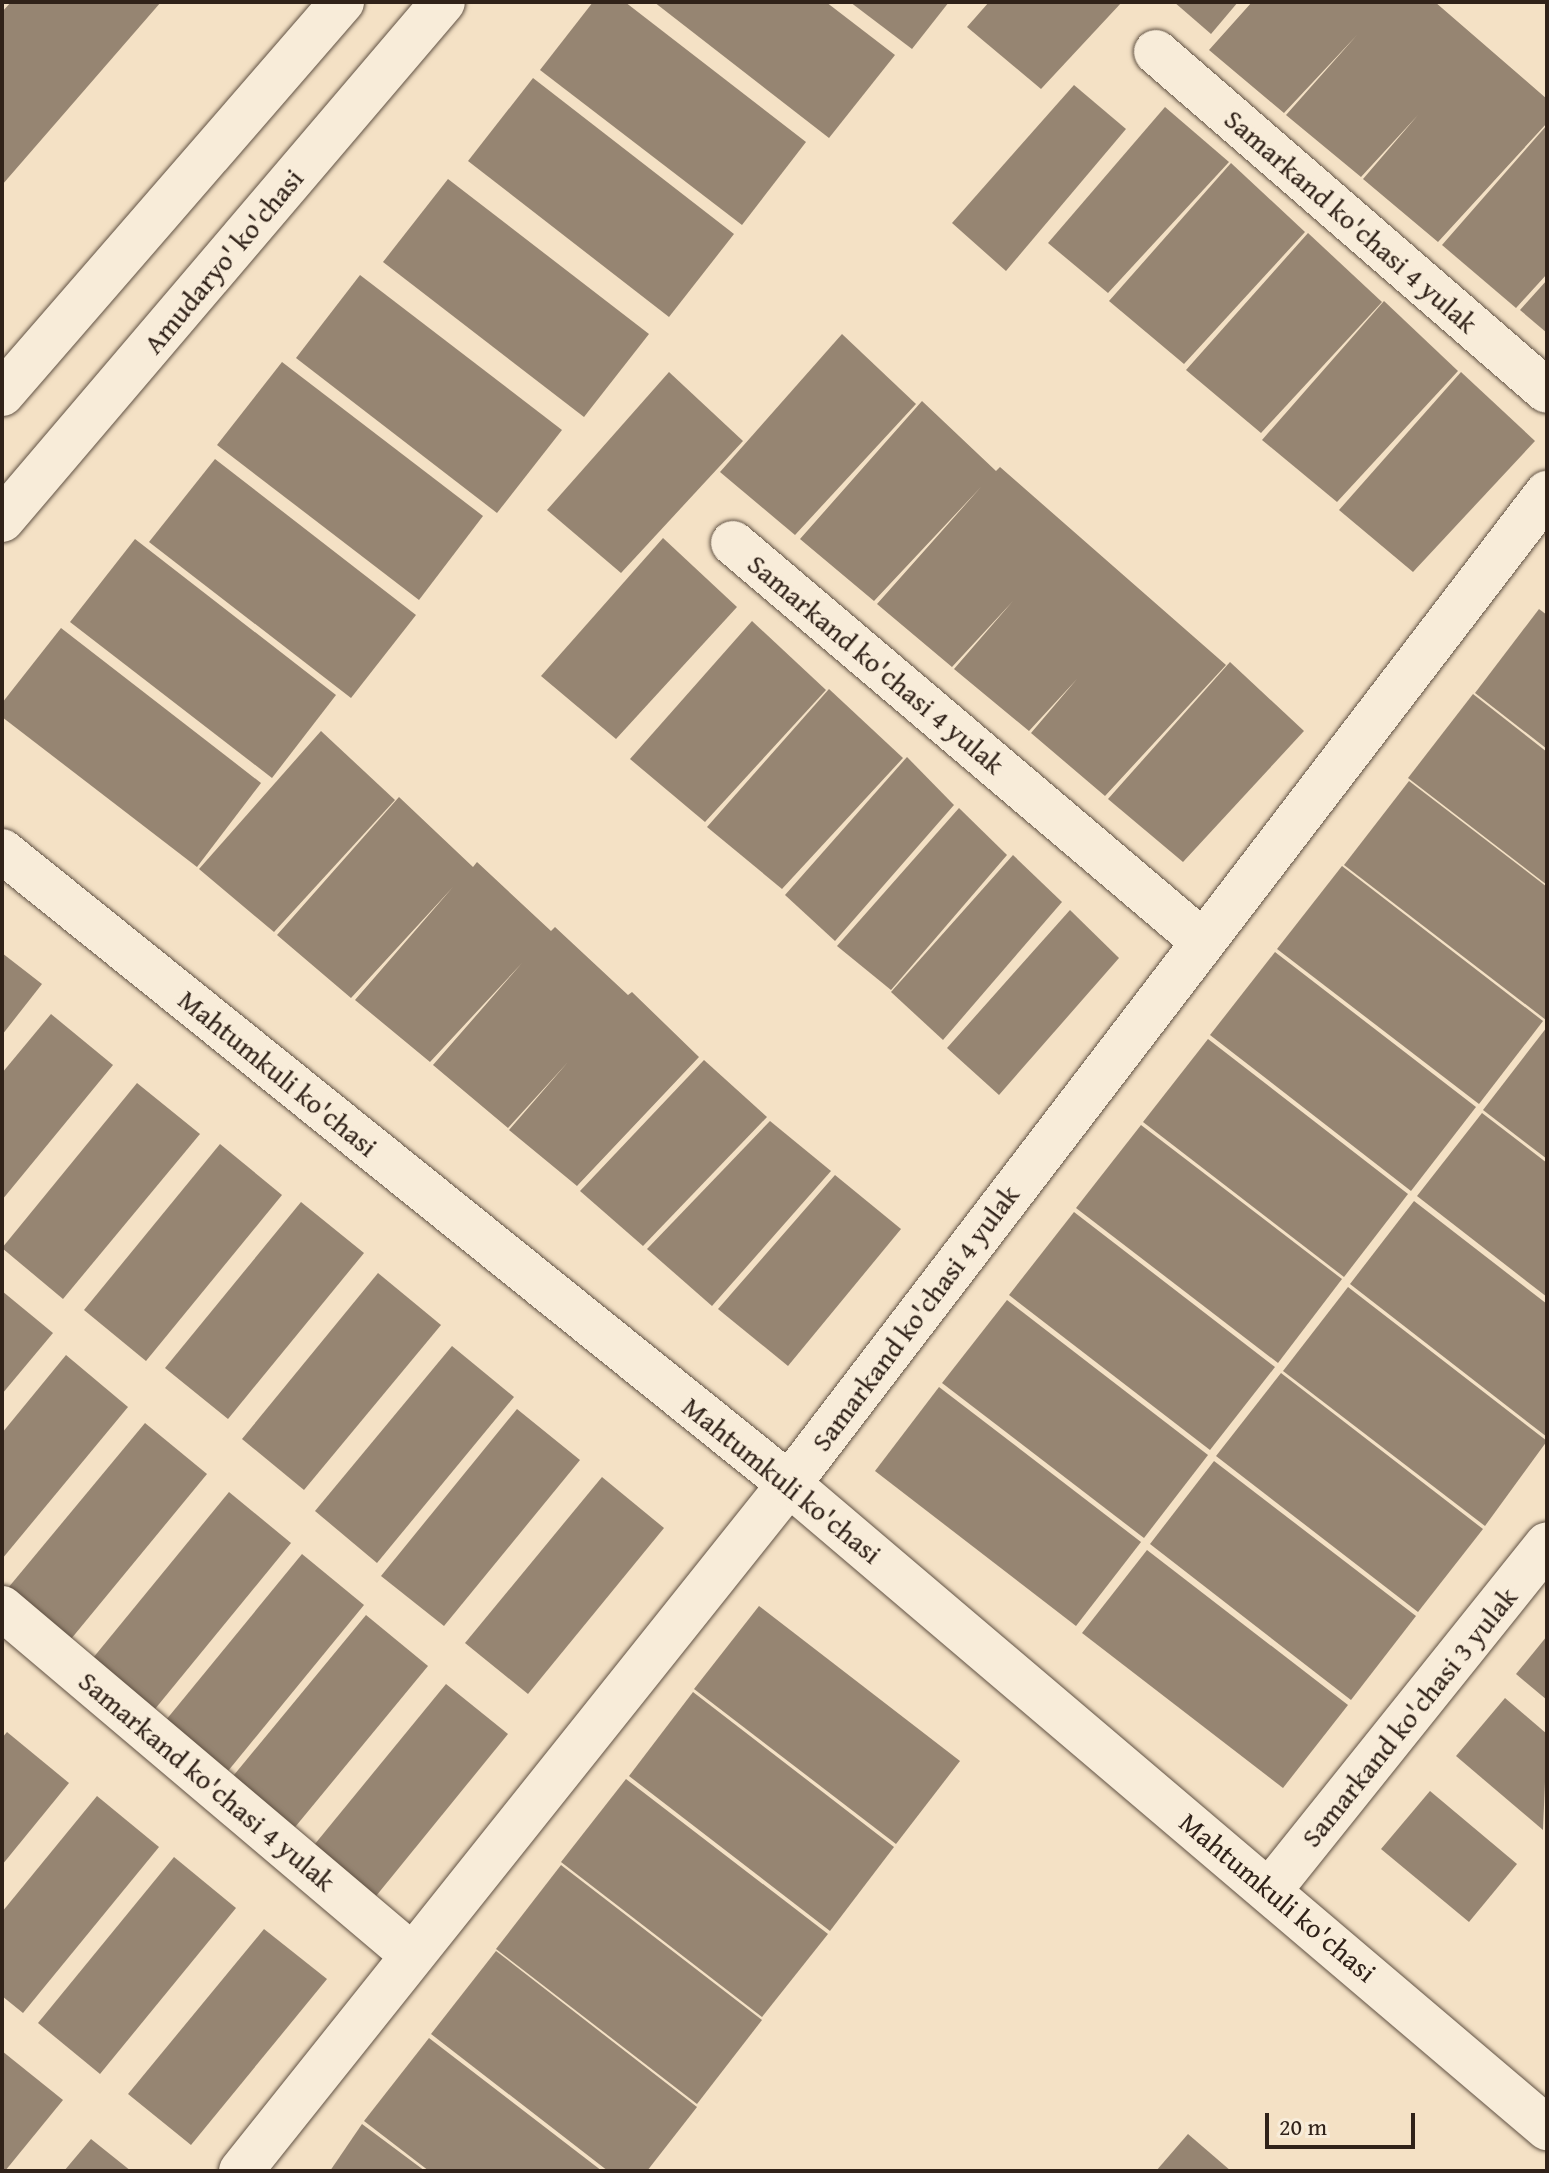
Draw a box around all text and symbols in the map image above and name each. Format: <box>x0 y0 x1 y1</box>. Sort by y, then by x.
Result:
street label: Samarkand ko'chasi 4 yulak <box>1218 102 1484 340</box>
street label: Amudaryo' ko'chasi <box>136 162 310 360</box>
street label: Samarkand ko'chasi 4 yulak <box>741 547 1011 781</box>
street label: Mahtumkuli ko'chasi <box>172 982 384 1164</box>
street label: Samarkand ko'chasi 4 yulak <box>804 1178 1026 1458</box>
street label: Mahtumkuli ko'chasi <box>676 1389 888 1571</box>
street label: Samarkand ko'chasi 3 yulak <box>1294 1580 1524 1854</box>
street label: Samarkand ko'chasi 4 yulak <box>72 1664 342 1898</box>
street label: Mahtumkuli ko'chasi <box>1173 1805 1383 1989</box>
scale bar <box>1269 2097 1419 2147</box>
text: 20 m <box>1279 2109 1327 2144</box>

